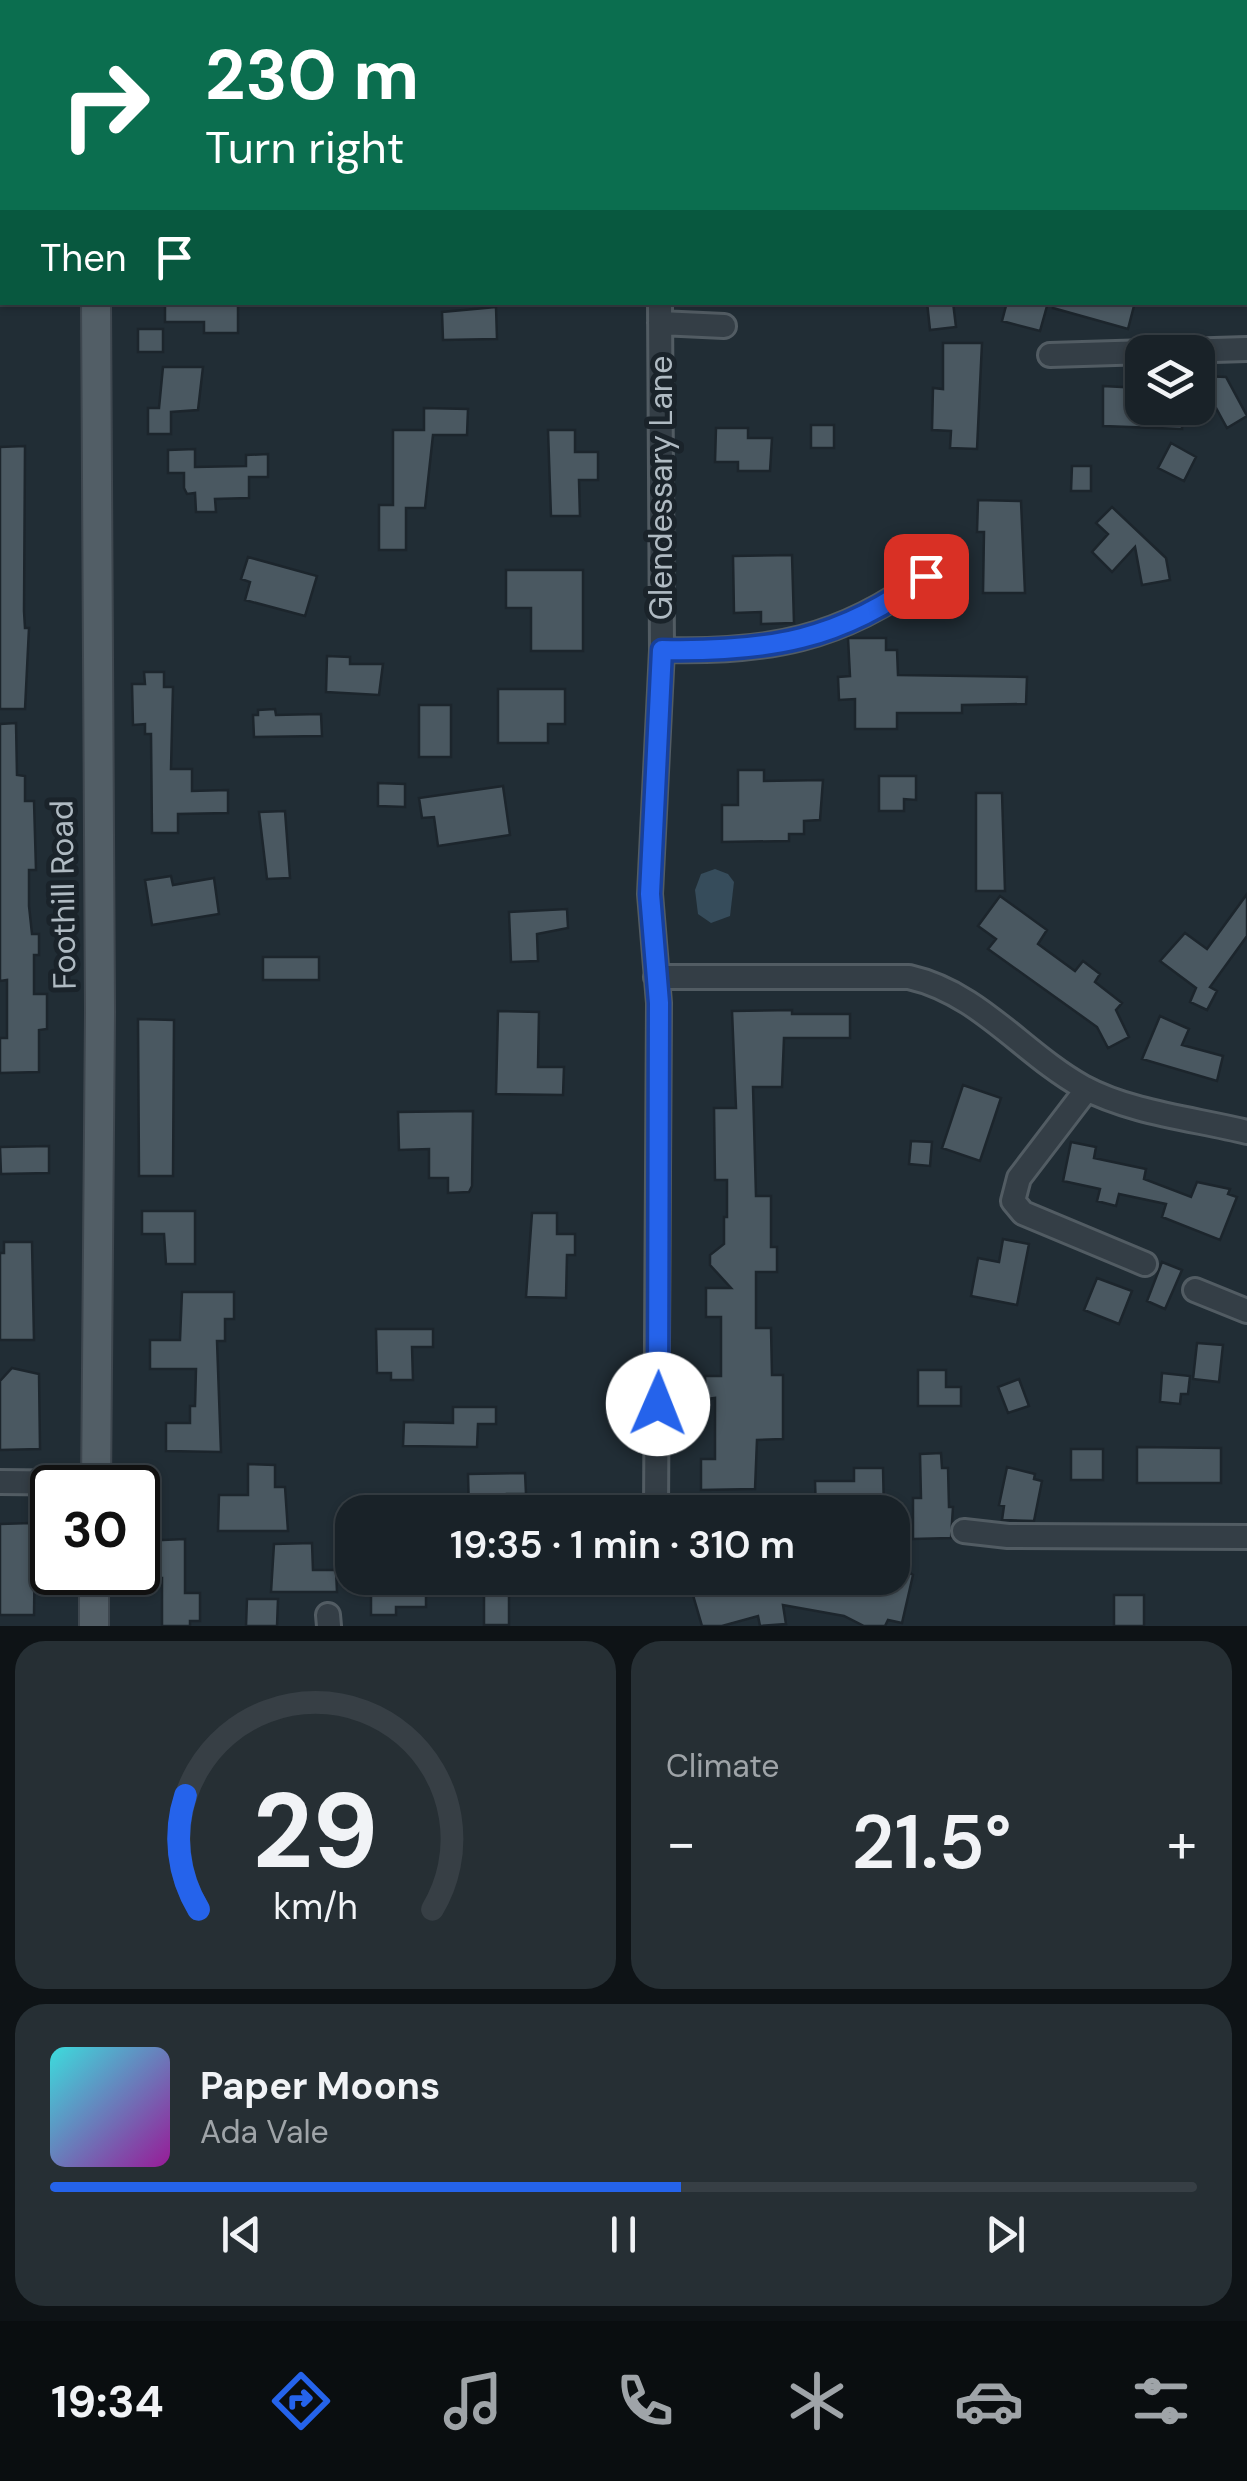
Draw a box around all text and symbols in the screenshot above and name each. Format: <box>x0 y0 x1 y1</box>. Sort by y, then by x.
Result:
text: 230 m <box>205 30 419 121</box>
icon: right <box>40 40 170 170</box>
text: Turn right <box>205 118 404 177</box>
icon: arrive <box>147 230 202 285</box>
text: Then <box>40 233 127 283</box>
map controls <box>1125 335 1215 425</box>
button: layers <box>1125 335 1215 425</box>
street label: Glendessary Lane <box>640 356 682 620</box>
pin <box>884 534 969 619</box>
icon: arrive <box>899 549 954 604</box>
street label: Foothill Road <box>40 800 86 990</box>
position arrow <box>606 1352 710 1456</box>
speed limit sign: 30 <box>30 1465 160 1595</box>
text: 19:35 · 1 min · 310 m <box>450 1520 795 1570</box>
text: Climate <box>666 1745 780 1787</box>
text: 29 <box>253 1764 378 1899</box>
text: 21.5° <box>851 1794 1012 1891</box>
text: − <box>666 1807 696 1879</box>
text: + <box>1167 1807 1197 1879</box>
text: km/h <box>273 1884 358 1930</box>
text: Paper Moons <box>200 2061 440 2111</box>
text: Ada Vale <box>200 2111 329 2153</box>
icon: previous <box>214 2207 269 2262</box>
icon: pause <box>596 2207 651 2262</box>
icon: next <box>978 2207 1033 2262</box>
icon: directions <box>266 2366 336 2436</box>
icon: music <box>438 2366 508 2436</box>
icon: phone <box>610 2366 680 2436</box>
icon: climate <box>782 2366 852 2436</box>
icon: car <box>954 2366 1024 2436</box>
icon: filters <box>1126 2366 1196 2436</box>
text: 19:34 <box>51 2372 164 2431</box>

